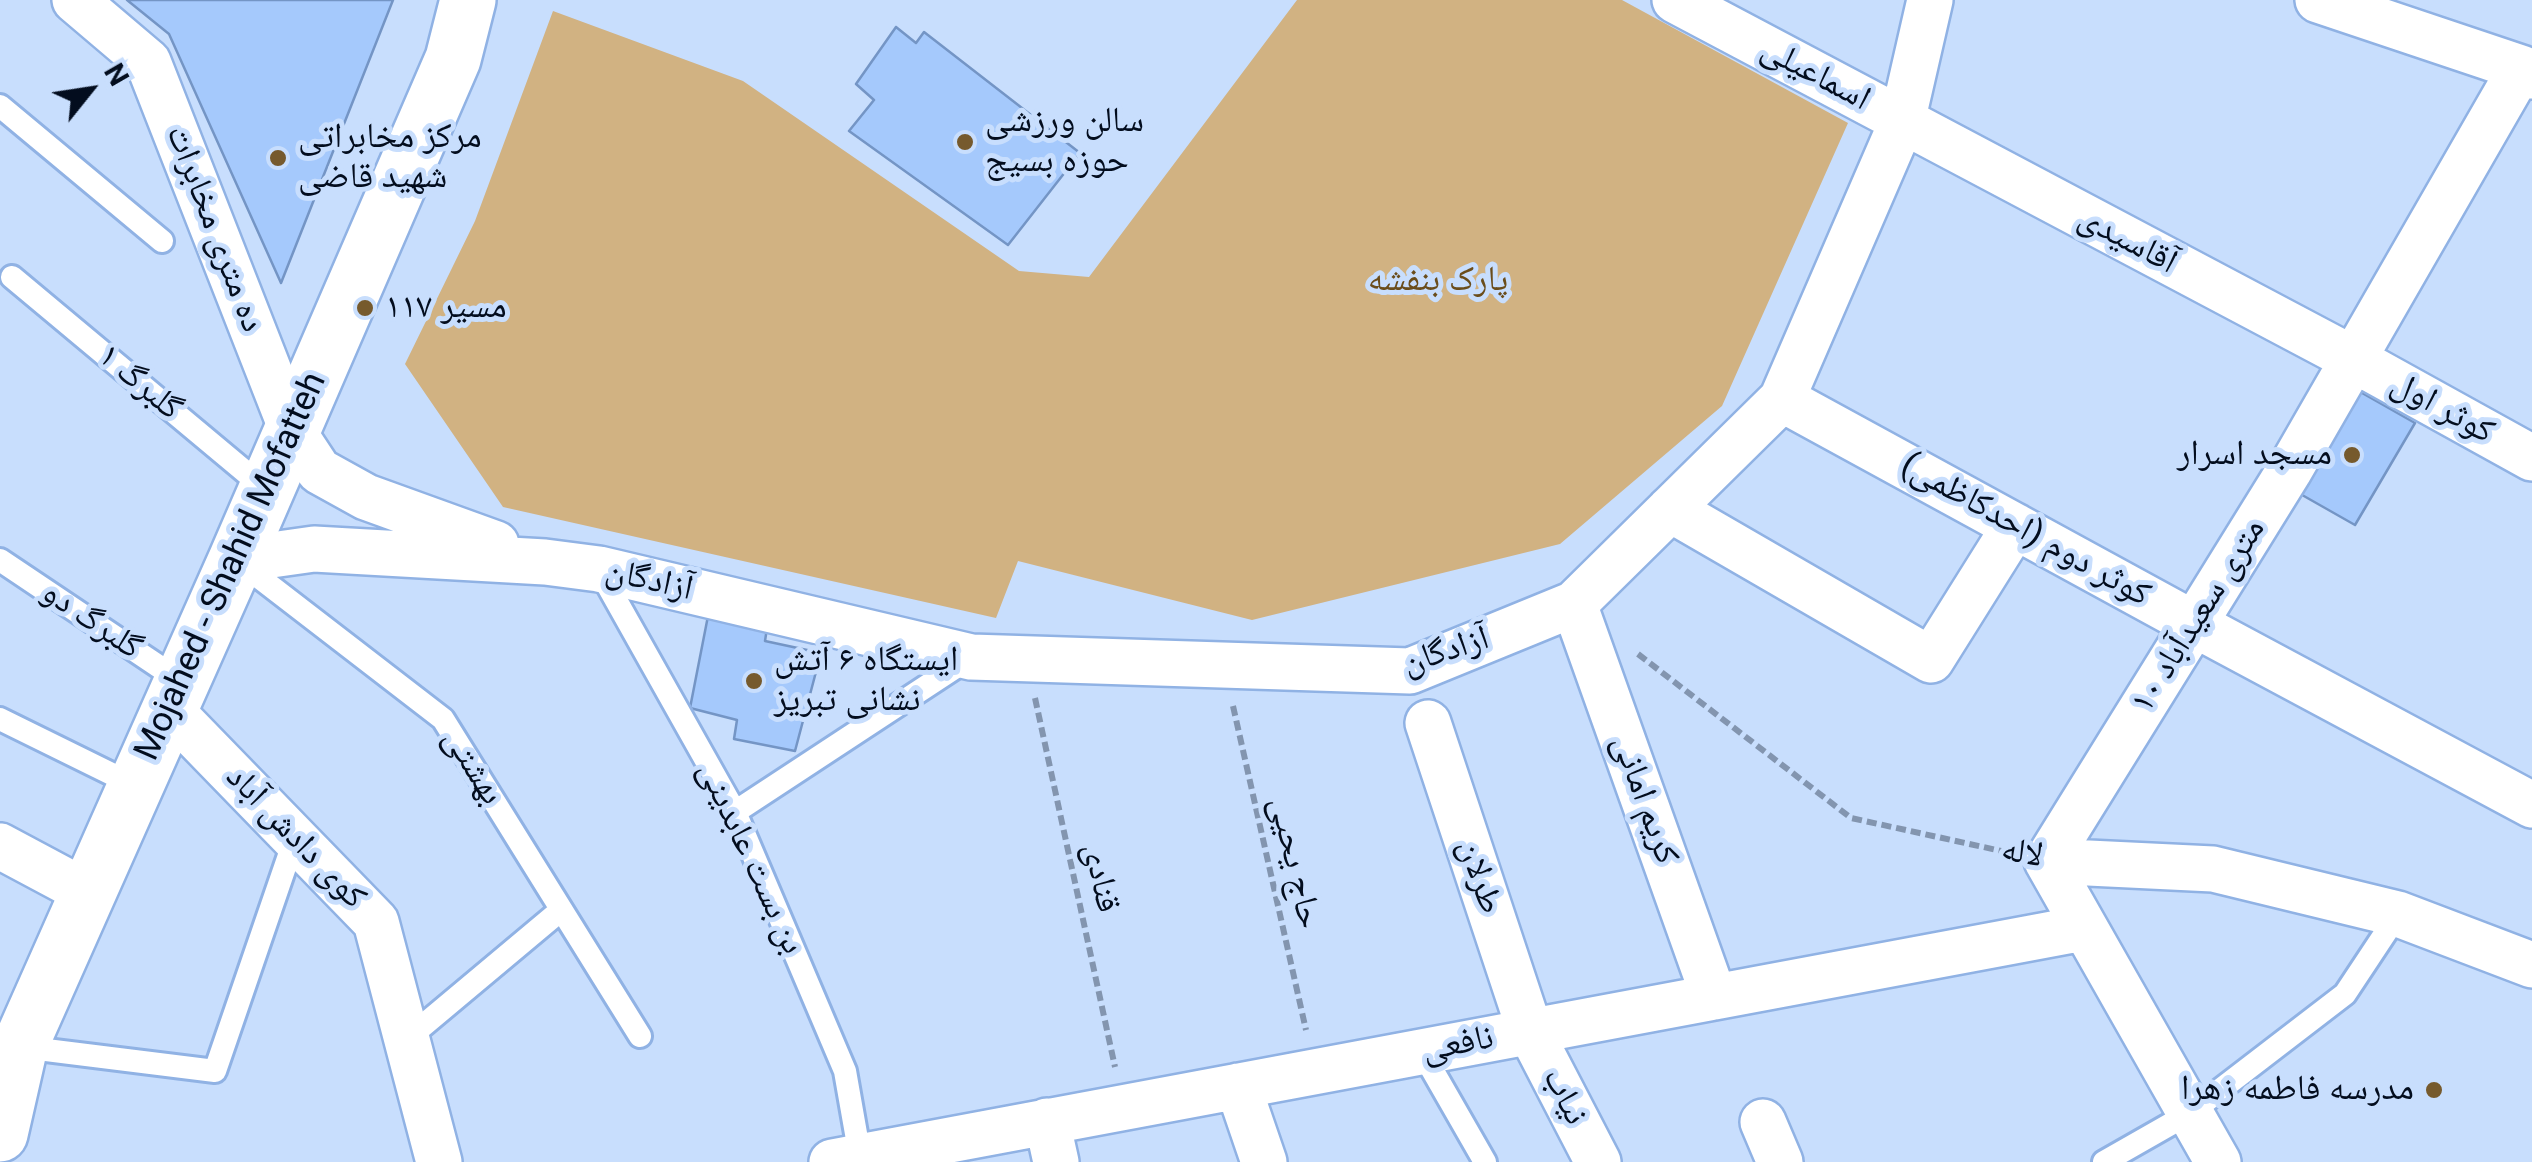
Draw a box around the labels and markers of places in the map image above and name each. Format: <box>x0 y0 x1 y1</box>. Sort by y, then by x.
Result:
place label: سالن ورزشی حوزه بسیج <box>985 101 1144 183</box>
place label: مرکز مخابراتی شهید قاضی <box>298 117 482 199</box>
marker: سالن ورزشی حوزه بسیج <box>954 131 976 153</box>
marker: مرکز مخابراتی شهید قاضی <box>267 147 289 169</box>
place label: مسیر ۱۱۷ <box>385 287 507 329</box>
marker: مسیر ۱۱۷ <box>354 297 376 319</box>
place label: مسجد اسرار <box>2177 434 2332 476</box>
marker: مسجد اسرار <box>2341 444 2363 466</box>
place label: ایستگاه ۶ آتش نشانی تبریز <box>774 640 958 722</box>
marker: ایستگاه ۶ آتش نشانی تبریز <box>743 670 765 692</box>
place label: مدرسه فاطمه زهرا <box>2181 1069 2414 1111</box>
marker: مدرسه فاطمه زهرا <box>2423 1079 2445 1101</box>

